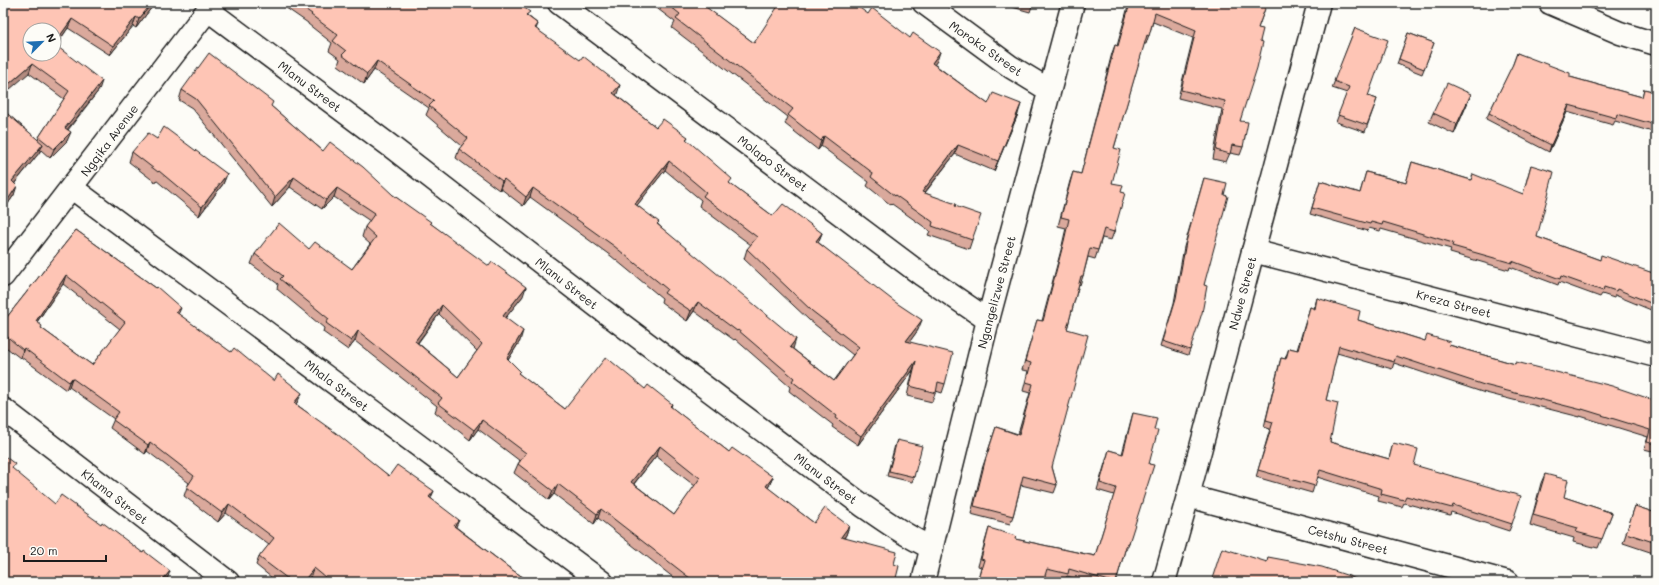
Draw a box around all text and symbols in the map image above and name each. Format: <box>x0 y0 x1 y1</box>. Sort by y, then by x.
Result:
street label: Moroka Street <box>946 17 1026 79</box>
north arrow <box>22 22 62 62</box>
text: N <box>43 31 60 45</box>
street label: Mlanu Street <box>275 57 345 115</box>
street label: Ngqika Avenue <box>77 101 141 179</box>
street label: Molapo Street <box>735 131 811 195</box>
street label: Ngangelizwe Street <box>973 234 1019 350</box>
street label: Mlanu Street <box>532 254 602 312</box>
street label: Ndwe Street <box>1225 255 1259 331</box>
street label: Kreza Street <box>1415 285 1493 321</box>
street label: Mhala Street <box>302 356 372 414</box>
street label: Mlanu Street <box>791 449 861 507</box>
street label: Khama Street <box>78 465 152 527</box>
street label: Cetshu Street <box>1306 521 1390 557</box>
scale bar <box>24 537 106 563</box>
text: 20 m <box>30 542 58 558</box>

